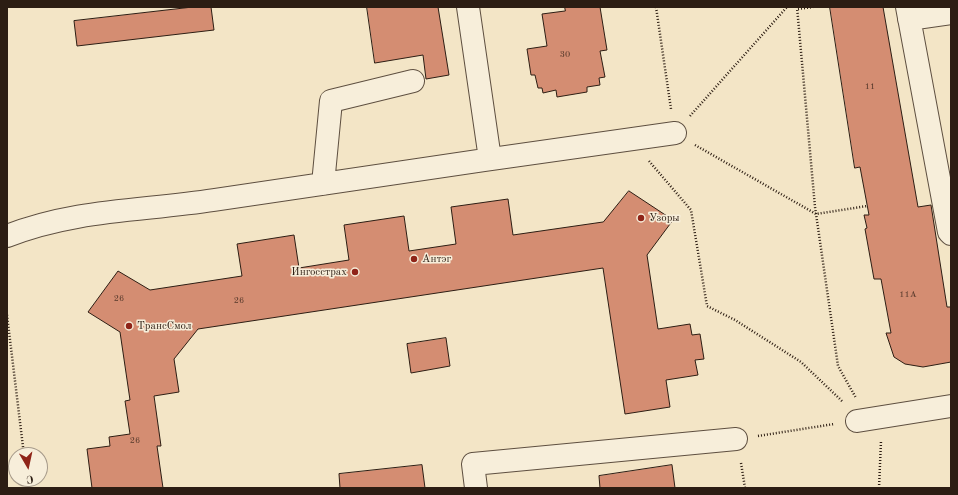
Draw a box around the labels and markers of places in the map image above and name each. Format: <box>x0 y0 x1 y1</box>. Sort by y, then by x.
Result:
place label: Узоры <box>649 211 680 225</box>
marker: Узоры <box>636 213 646 223</box>
place label: Антэг <box>422 252 451 266</box>
marker: Антэг <box>409 254 419 264</box>
place label: Ингосстрах <box>291 265 347 279</box>
marker: Ингосстрах <box>350 267 360 277</box>
place label: ТрансСмол <box>137 319 192 333</box>
marker: ТрансСмол <box>124 321 134 331</box>

